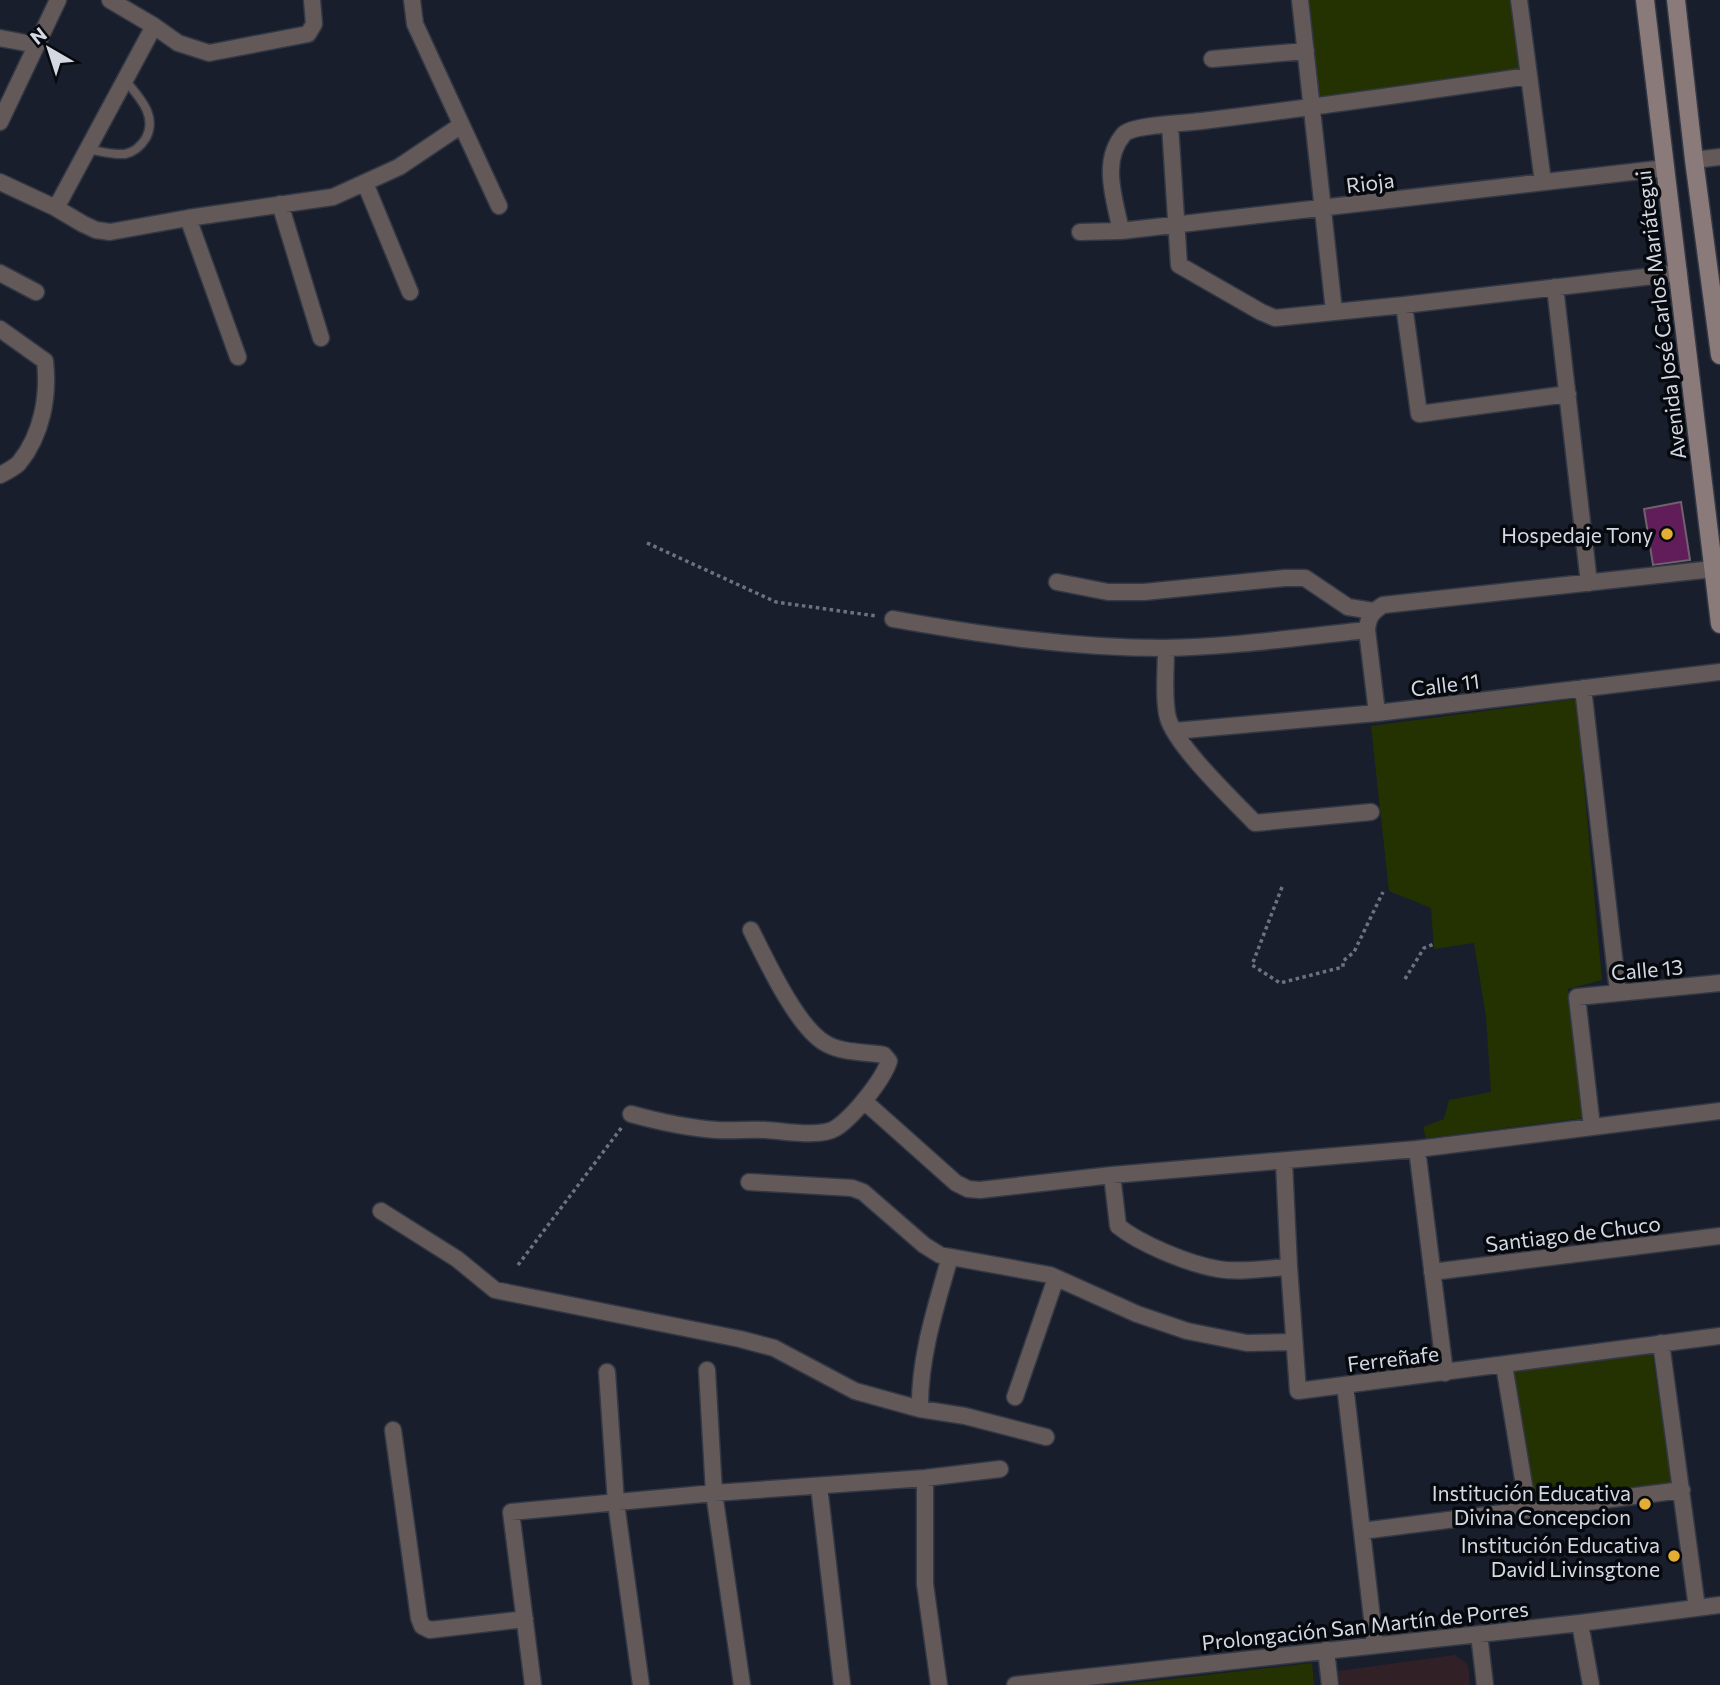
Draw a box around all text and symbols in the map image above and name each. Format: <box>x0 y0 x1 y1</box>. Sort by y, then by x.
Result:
north arrow <box>14 14 84 84</box>
text: N <box>25 22 51 49</box>
street label: Rioja <box>1344 167 1396 197</box>
street label: Avenida José Carlos Mariátegui <box>1630 169 1690 461</box>
place label: Hospedaje Tony <box>1501 522 1653 547</box>
marker: Hospedaje Tony <box>1659 526 1675 542</box>
street label: Calle 11 <box>1409 667 1481 701</box>
street label: Calle 13 <box>1610 953 1684 985</box>
street label: Santiago de Chuco <box>1484 1210 1662 1256</box>
street label: Ferreñafe <box>1346 1340 1440 1376</box>
place label: Institución Educativa Divina Concepcion <box>1432 1480 1631 1529</box>
marker: Institución Educativa Divina Concepcion <box>1637 1496 1653 1512</box>
place label: Institución Educativa David Livinsgtone <box>1461 1532 1660 1581</box>
marker: Institución Educativa David Livinsgtone <box>1666 1548 1682 1564</box>
street label: Prolongación San Martín de Porres <box>1200 1595 1530 1655</box>

